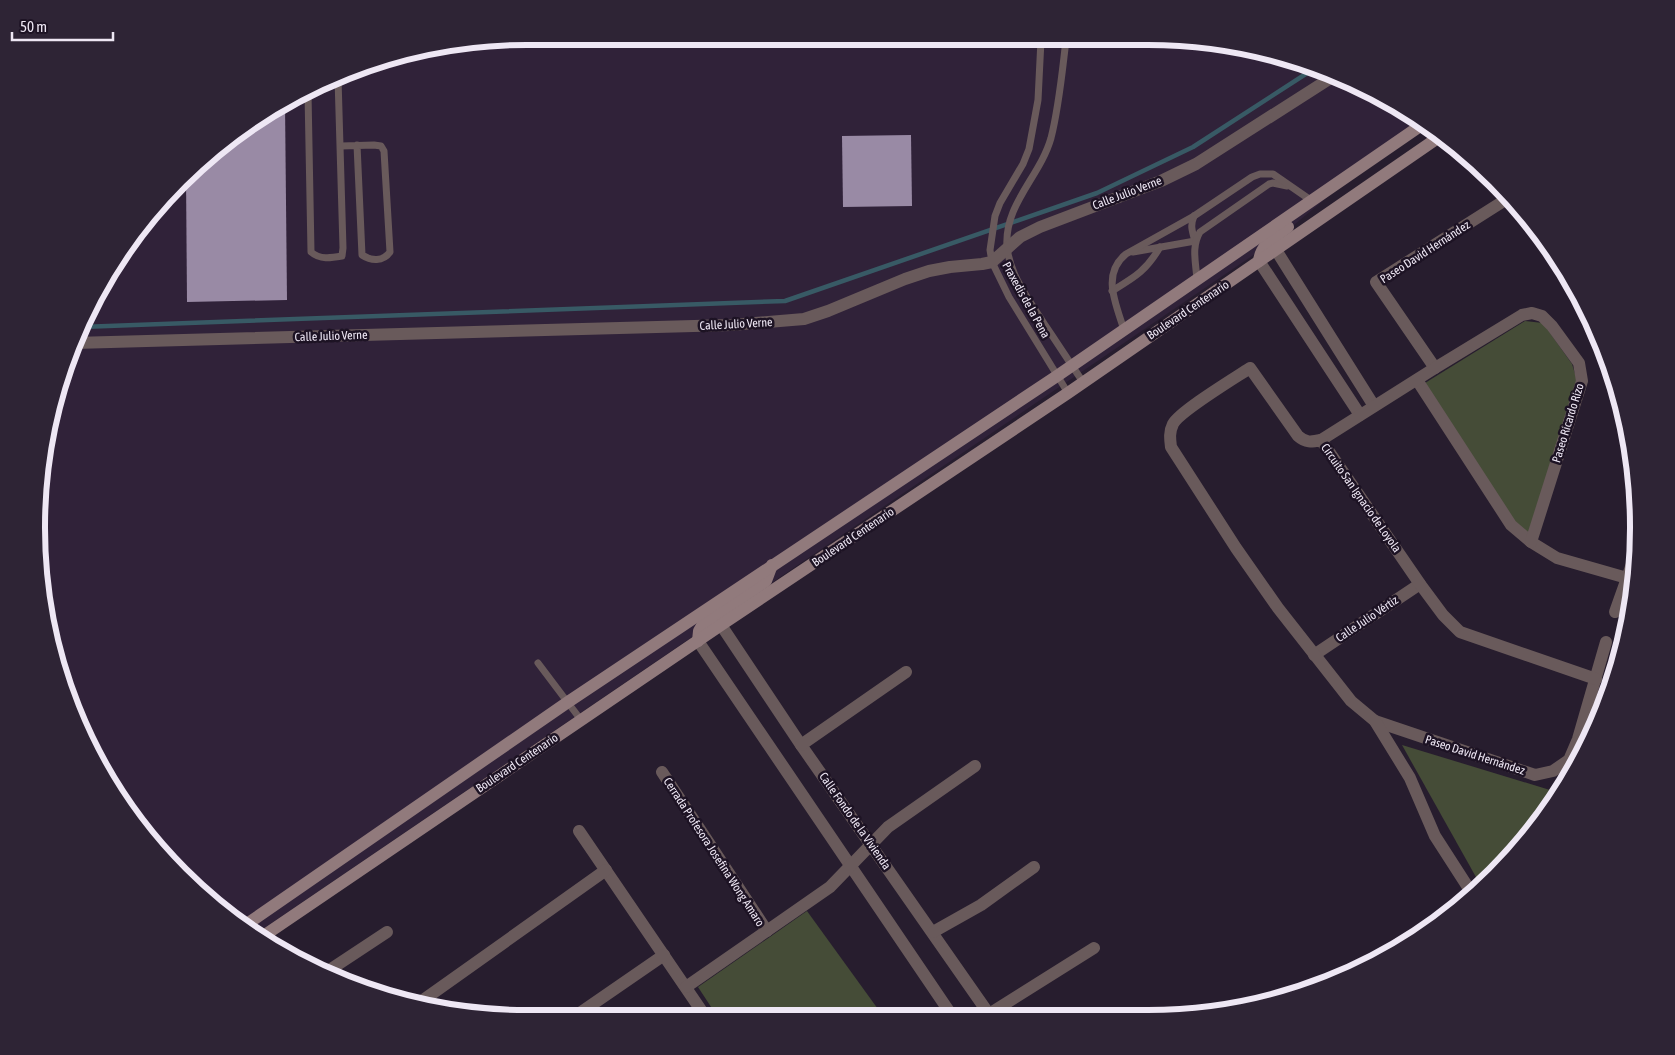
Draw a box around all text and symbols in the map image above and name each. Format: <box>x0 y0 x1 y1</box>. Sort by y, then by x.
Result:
scale bar <box>12 10 114 42</box>
text: 50 m <box>20 18 47 35</box>
street label: Calle Julio Verne <box>1090 173 1164 213</box>
street label: Paseo David Hernández <box>1378 217 1473 286</box>
street label: Praxedis de la Pena <box>999 259 1053 341</box>
street label: Boulevard Centenario <box>1144 277 1232 343</box>
street label: Calle Julio Verne <box>699 315 773 333</box>
street label: Calle Julio Verne <box>294 328 368 344</box>
street label: Paseo Ricardo Rizo <box>1549 381 1587 464</box>
street label: Circuito San Ignacio de Loyola <box>1318 441 1404 555</box>
street label: Boulevard Centenario <box>809 504 897 570</box>
street label: Calle Julio Vértiz <box>1333 593 1401 645</box>
street label: Boulevard Centenario <box>473 730 561 796</box>
street label: Paseo David Hernández <box>1423 732 1527 778</box>
street label: Calle Fondo de la Vivienda <box>816 770 894 872</box>
street label: Cerrada Profesora Josefina Wong Amaro <box>661 775 768 929</box>

